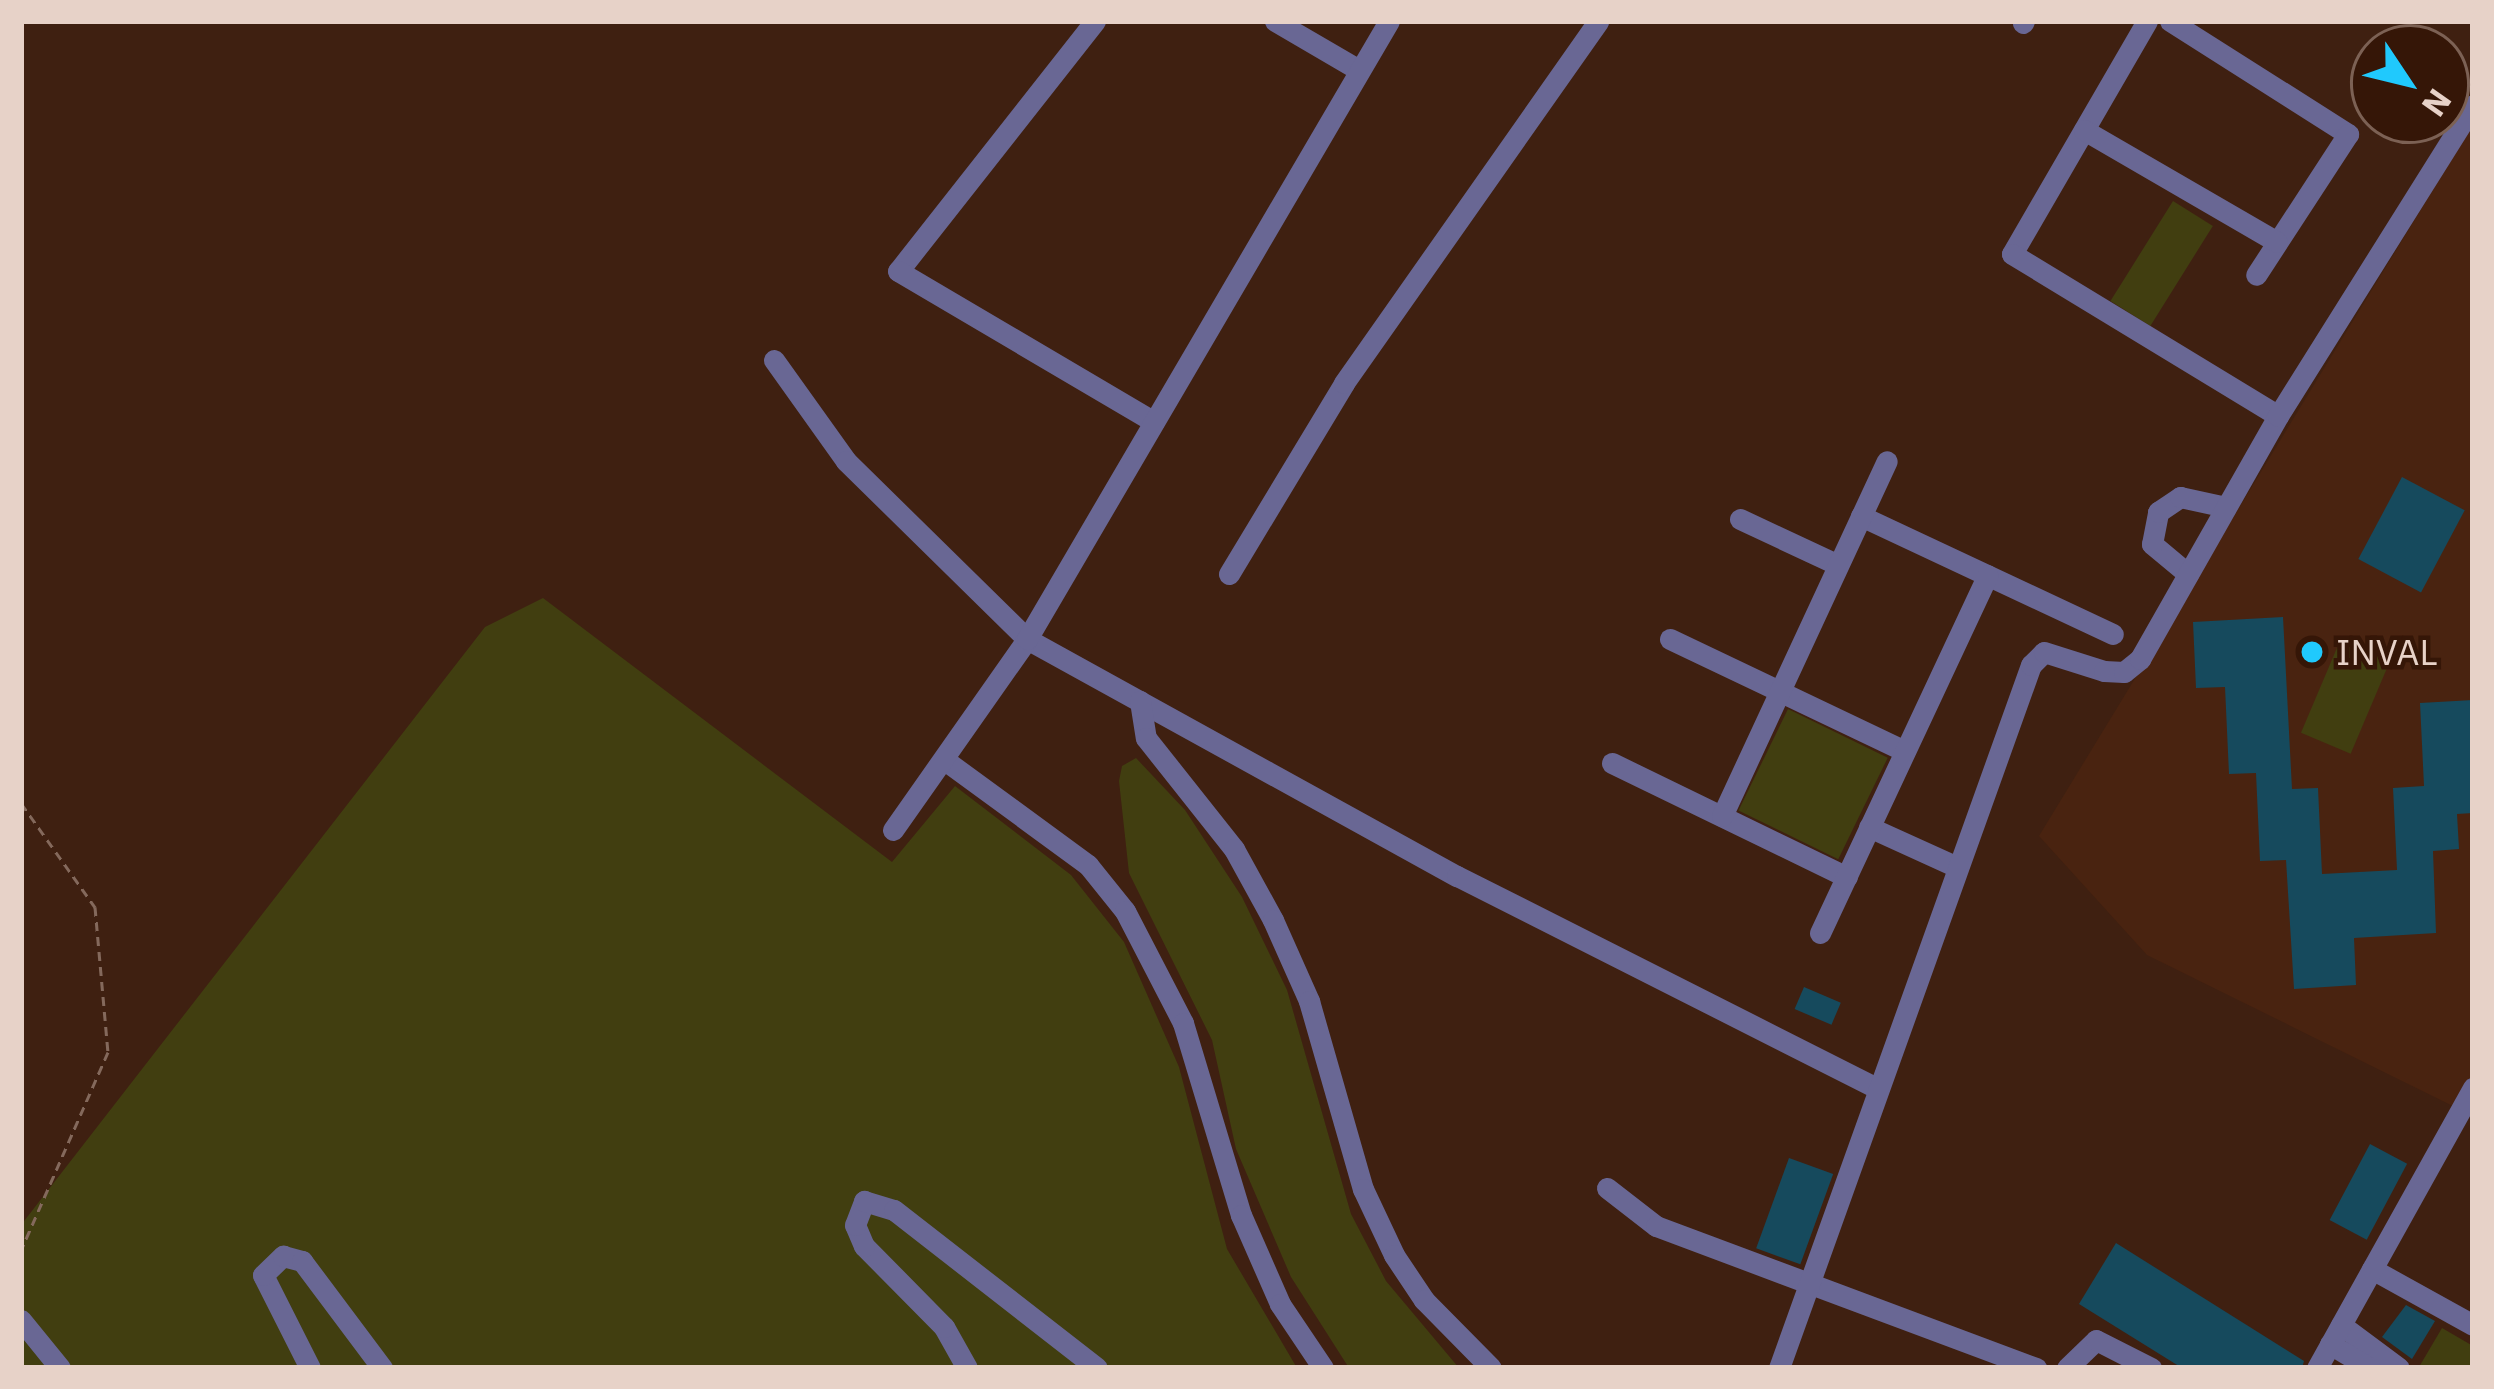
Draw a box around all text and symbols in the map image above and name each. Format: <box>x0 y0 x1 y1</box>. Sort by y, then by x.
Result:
north arrow <box>2350 24 2470 144</box>
text: N <box>2413 81 2462 125</box>
place label: INVAL <box>2336 630 2437 674</box>
marker: INVAL <box>2299 639 2325 665</box>

